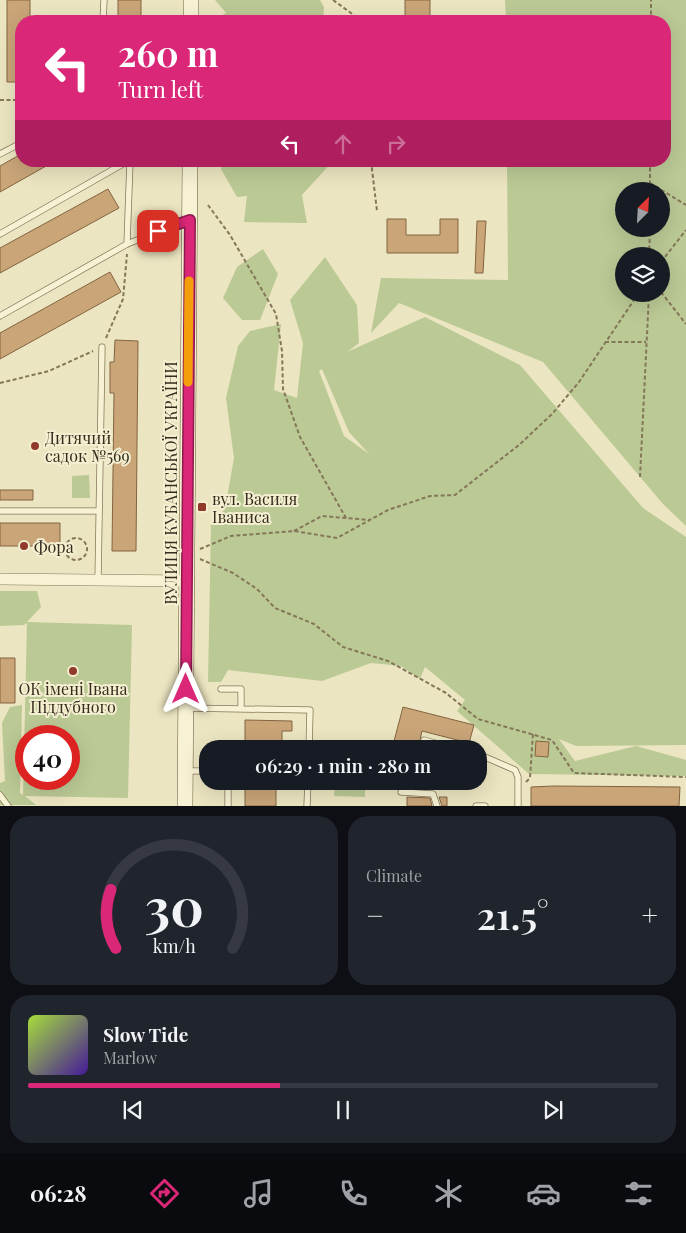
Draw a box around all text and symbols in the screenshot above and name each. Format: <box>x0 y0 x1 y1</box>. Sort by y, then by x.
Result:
text: 260 m <box>118 29 218 76</box>
icon: left <box>35 35 100 100</box>
text: Turn left <box>118 74 203 104</box>
icon: left <box>276 130 304 158</box>
icon: ahead <box>329 130 357 158</box>
icon: right <box>382 130 410 158</box>
north arrow <box>615 182 670 238</box>
map controls <box>615 182 670 302</box>
pin <box>137 210 179 252</box>
icon: arrive <box>144 217 172 245</box>
button: layers <box>615 247 670 302</box>
street label: ВУЛИЦЯ КУБАНСЬКОЇ УКРАЇНИ <box>160 361 181 605</box>
place label: Дитячий садок №569 <box>45 427 130 466</box>
marker: Дитячий садок №569 <box>29 440 41 452</box>
place label: вул. Василя Іваниса <box>212 488 298 527</box>
marker: вул. Василя Іваниса <box>196 501 208 513</box>
place label: Фора <box>34 536 74 557</box>
marker: Фора <box>18 540 30 552</box>
position arrow <box>159 662 211 714</box>
marker: ОК імені Івана Піддубного <box>67 665 79 677</box>
place label: ОК імені Івана Піддубного <box>18 678 128 717</box>
speed limit sign: 40 <box>15 725 80 790</box>
text: 06:29 · 1 min · 280 m <box>255 752 431 778</box>
text: Climate <box>366 865 422 886</box>
text: 30 <box>145 871 203 940</box>
text: 21.5° <box>477 889 549 940</box>
text: − <box>366 896 384 933</box>
text: + <box>642 896 658 933</box>
text: km/h <box>153 934 196 957</box>
text: Slow Tide <box>103 1021 188 1047</box>
text: Marlow <box>103 1047 157 1068</box>
icon: previous <box>119 1096 147 1124</box>
icon: pause <box>329 1096 357 1124</box>
icon: next <box>539 1096 567 1124</box>
icon: directions <box>147 1176 182 1211</box>
icon: music <box>241 1176 276 1211</box>
icon: phone <box>336 1176 371 1211</box>
icon: climate <box>431 1176 466 1211</box>
icon: car <box>526 1176 561 1211</box>
icon: filters <box>621 1176 656 1211</box>
text: 06:28 <box>30 1178 87 1208</box>

